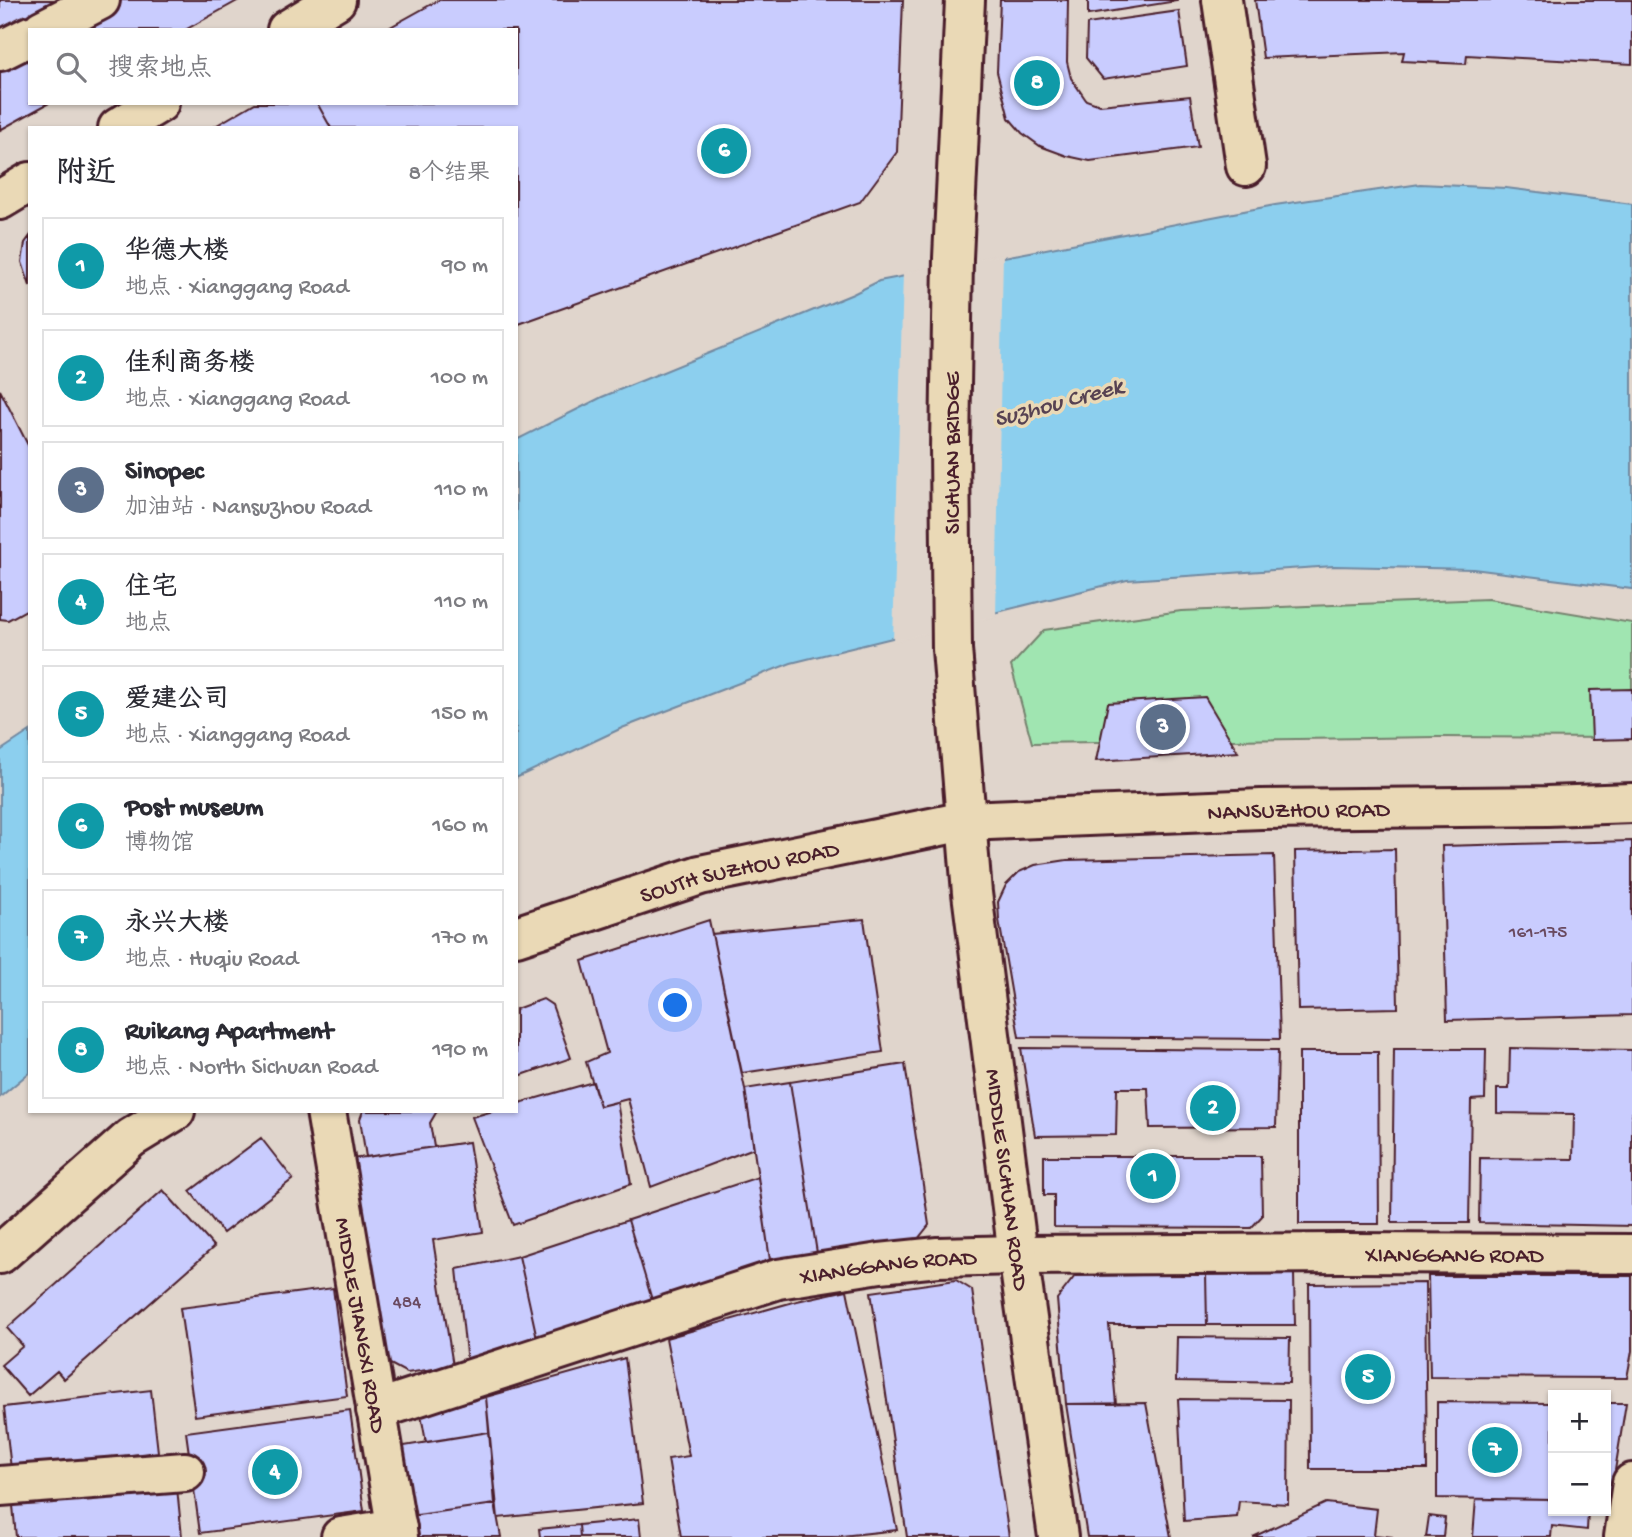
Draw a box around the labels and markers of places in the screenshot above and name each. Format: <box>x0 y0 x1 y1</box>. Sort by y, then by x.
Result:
pin: 8 <box>1014 57 1060 109</box>
pin: 6 <box>701 125 747 177</box>
pin: 3 <box>1140 701 1186 753</box>
pin: 2 <box>1190 1082 1236 1134</box>
pin: 1 <box>1130 1150 1176 1202</box>
pin: 5 <box>1345 1351 1391 1403</box>
pin: 7 <box>1472 1424 1518 1476</box>
pin: 4 <box>252 1446 298 1498</box>

